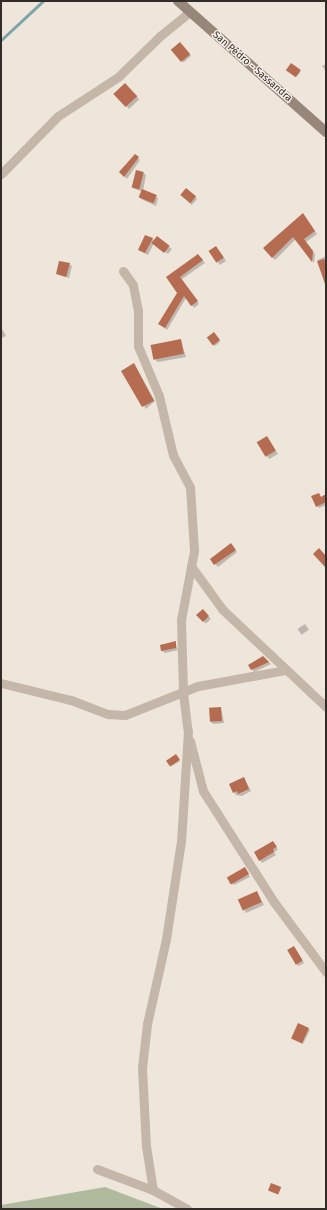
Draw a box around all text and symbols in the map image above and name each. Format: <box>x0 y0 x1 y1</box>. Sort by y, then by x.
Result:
street label: San Pédro - Sassandra <box>210 29 294 105</box>

